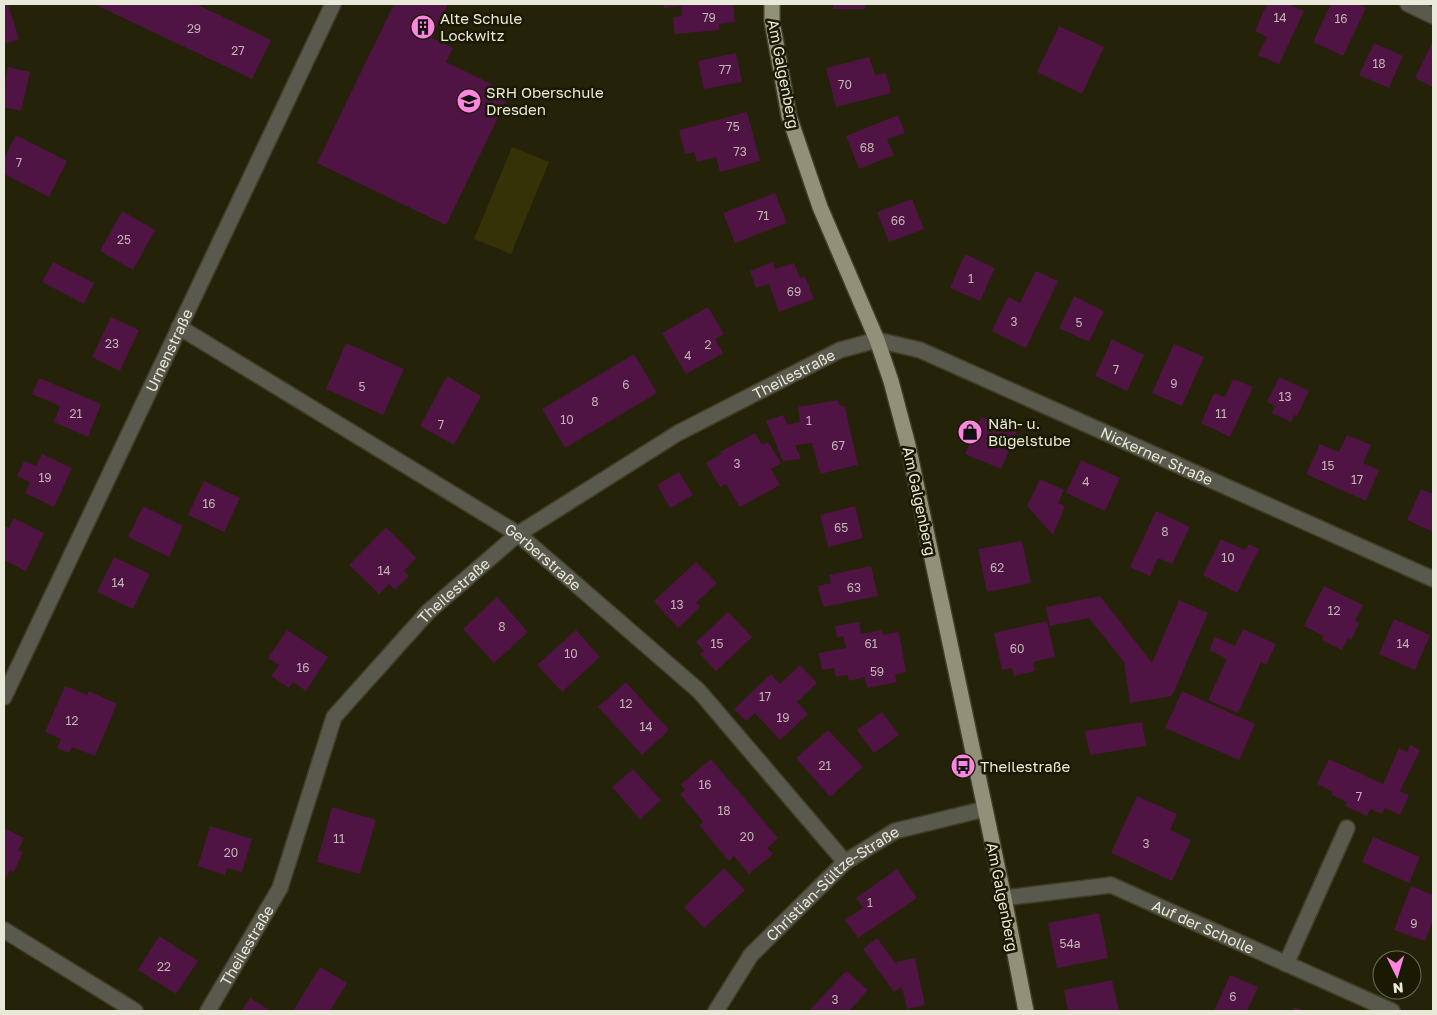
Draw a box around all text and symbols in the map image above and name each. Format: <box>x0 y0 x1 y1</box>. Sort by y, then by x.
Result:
place label: Alte Schule Lockwitz <box>440 9 522 44</box>
house number: 79 <box>702 10 716 25</box>
house number: 14 <box>1273 10 1287 25</box>
house number: 16 <box>1334 11 1348 26</box>
building icon: Alte Schule Lockwitz <box>410 14 436 40</box>
street label: Am Galgenberg <box>765 18 803 130</box>
house number: 29 <box>187 21 201 36</box>
house number: 27 <box>231 43 245 58</box>
house number: 18 <box>1372 56 1386 71</box>
house number: 77 <box>719 62 731 77</box>
house number: 70 <box>838 77 852 92</box>
place label: SRH Oberschule Dresden <box>486 83 604 118</box>
school or university icon: SRH Oberschule Dresden <box>456 88 482 114</box>
house number: 75 <box>726 119 740 134</box>
house number: 68 <box>860 140 874 155</box>
house number: 73 <box>733 144 747 159</box>
house number: 7 <box>16 155 22 170</box>
house number: 71 <box>757 208 769 223</box>
house number: 66 <box>891 213 905 228</box>
house number: 25 <box>117 232 131 247</box>
house number: 1 <box>968 271 974 286</box>
house number: 69 <box>787 284 801 299</box>
street label: Urnenstraße <box>141 306 196 394</box>
house number: 3 <box>1010 314 1018 329</box>
house number: 5 <box>1076 315 1083 330</box>
house number: 23 <box>105 336 119 351</box>
house number: 2 <box>705 337 712 352</box>
street label: Theilestraße <box>749 345 838 402</box>
house number: 4 <box>684 348 692 363</box>
house number: 7 <box>1113 362 1119 377</box>
house number: 9 <box>1170 376 1178 391</box>
house number: 6 <box>622 377 630 392</box>
house number: 5 <box>359 379 366 394</box>
house number: 13 <box>1279 389 1291 404</box>
house number: 8 <box>591 394 599 409</box>
house number: 21 <box>70 406 83 421</box>
house number: 11 <box>1215 406 1227 421</box>
house number: 10 <box>560 412 574 427</box>
house number: 1 <box>806 413 812 428</box>
place label: Näh- u. Bügelstube <box>988 414 1071 449</box>
house number: 7 <box>438 417 444 432</box>
shop icon: Näh- u. Bügelstube <box>957 419 983 445</box>
street label: Nickerner Straße <box>1098 423 1216 489</box>
house number: 67 <box>831 438 845 453</box>
street label: Am Galgenberg <box>900 445 940 557</box>
house number: 3 <box>733 456 741 471</box>
house number: 15 <box>1322 458 1334 473</box>
house number: 19 <box>38 470 52 485</box>
house number: 17 <box>1351 472 1363 487</box>
house number: 4 <box>1082 474 1090 489</box>
house number: 16 <box>202 496 216 511</box>
street label: Gerberstraße <box>502 519 585 594</box>
house number: 65 <box>834 520 848 535</box>
house number: 8 <box>1161 524 1169 539</box>
house number: 10 <box>1221 550 1235 565</box>
street label: Theilestraße <box>413 554 493 627</box>
house number: 62 <box>990 560 1004 575</box>
house number: 14 <box>377 563 391 578</box>
house number: 14 <box>111 575 125 590</box>
house number: 63 <box>847 580 861 595</box>
house number: 13 <box>671 597 683 612</box>
house number: 12 <box>1328 603 1340 618</box>
house number: 8 <box>498 619 506 634</box>
house number: 15 <box>711 636 723 651</box>
house number: 61 <box>864 636 878 651</box>
house number: 14 <box>1396 636 1410 651</box>
house number: 60 <box>1010 641 1024 656</box>
house number: 10 <box>564 646 578 661</box>
house number: 16 <box>296 660 310 675</box>
house number: 59 <box>870 664 884 679</box>
house number: 17 <box>759 689 771 704</box>
house number: 12 <box>620 696 632 711</box>
house number: 19 <box>776 710 790 725</box>
house number: 12 <box>66 713 78 728</box>
house number: 14 <box>639 719 653 734</box>
bus stop icon: Theilestraße <box>950 753 976 779</box>
place label: Theilestraße <box>980 757 1070 775</box>
house number: 21 <box>819 758 832 773</box>
house number: 16 <box>698 777 712 792</box>
house number: 7 <box>1356 789 1362 804</box>
house number: 18 <box>717 803 731 818</box>
street label: Christian-Sültze-Straße <box>762 822 902 944</box>
house number: 20 <box>740 829 754 844</box>
house number: 11 <box>333 831 345 846</box>
house number: 3 <box>1142 836 1150 851</box>
street label: Am Galgenberg <box>984 841 1022 953</box>
house number: 20 <box>224 845 238 860</box>
house number: 1 <box>867 895 873 910</box>
street label: Auf der Scholle <box>1150 896 1257 957</box>
street label: Theilestraße <box>216 902 277 989</box>
house number: 9 <box>1410 916 1418 931</box>
house number: 54a <box>1059 936 1081 951</box>
north arrow <box>1372 950 1422 1000</box>
house number: 22 <box>157 959 171 974</box>
text: N <box>1392 980 1404 997</box>
house number: 6 <box>1229 989 1237 1004</box>
house number: 3 <box>831 992 839 1007</box>

